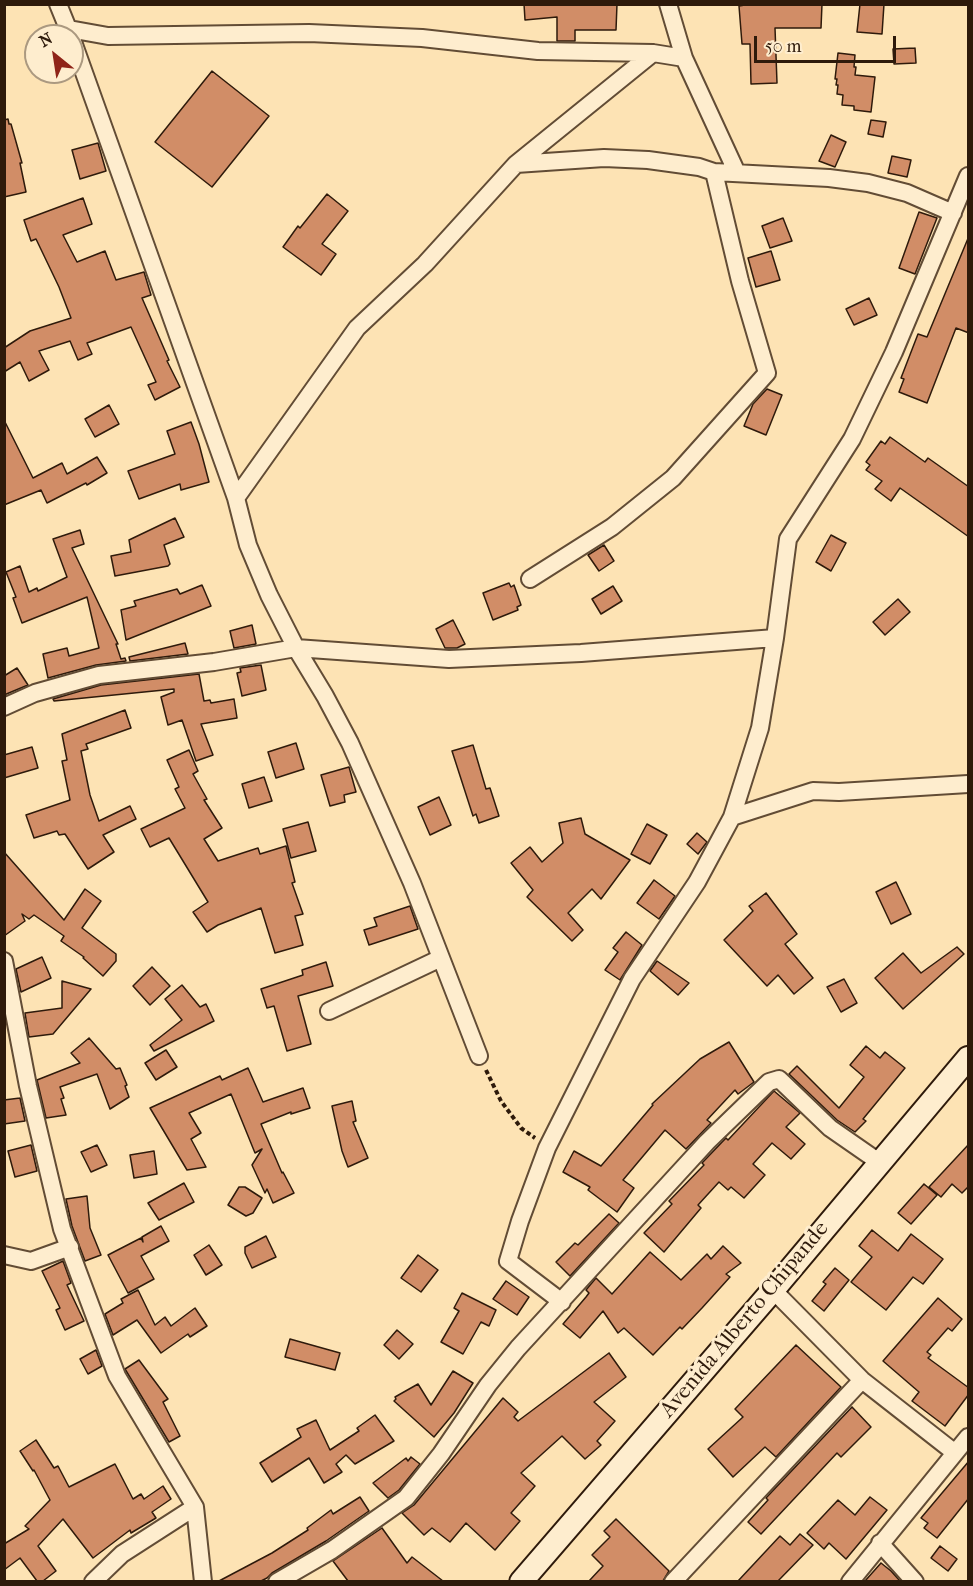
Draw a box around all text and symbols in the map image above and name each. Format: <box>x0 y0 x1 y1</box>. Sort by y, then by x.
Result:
north arrow <box>24 24 84 84</box>
scale bar <box>757 24 900 62</box>
text: N <box>36 28 56 51</box>
text: 50 m <box>765 36 801 57</box>
street label: Avenida Alberto Chipande <box>655 1216 835 1424</box>

